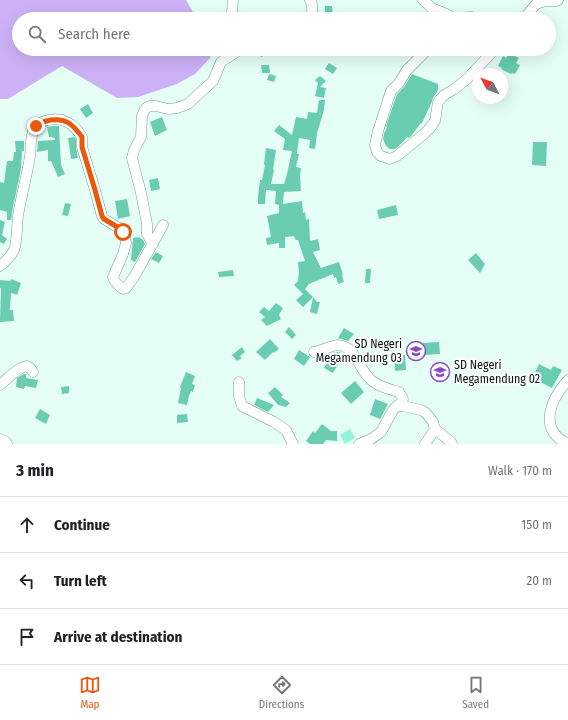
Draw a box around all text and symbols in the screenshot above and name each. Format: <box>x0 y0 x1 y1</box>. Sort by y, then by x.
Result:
search box <box>12 12 556 56</box>
icon: search <box>26 23 48 45</box>
text: Search here <box>58 25 130 43</box>
north arrow <box>472 68 508 104</box>
route end <box>27 117 45 135</box>
route start <box>114 223 132 241</box>
place label: SD Negeri Megamendung 03 <box>316 337 402 365</box>
school or university icon: SD Negeri Megamendung 03 <box>405 340 427 362</box>
place label: SD Negeri Megamendung 02 <box>454 358 540 386</box>
school or university icon: SD Negeri Megamendung 02 <box>429 361 451 383</box>
text: 3 min <box>16 460 54 481</box>
text: Walk · 170 m <box>488 463 552 478</box>
icon: ahead <box>16 514 38 536</box>
text: Continue <box>54 516 110 534</box>
text: 150 m <box>521 517 552 532</box>
icon: left <box>16 570 38 592</box>
text: Turn left <box>54 572 107 590</box>
text: 20 m <box>526 573 552 588</box>
icon: arrive <box>16 626 38 648</box>
text: Arrive at destination <box>54 628 182 646</box>
tab: Map <box>79 674 101 711</box>
tab: Directions <box>259 674 304 711</box>
tab: Saved <box>462 674 489 711</box>

